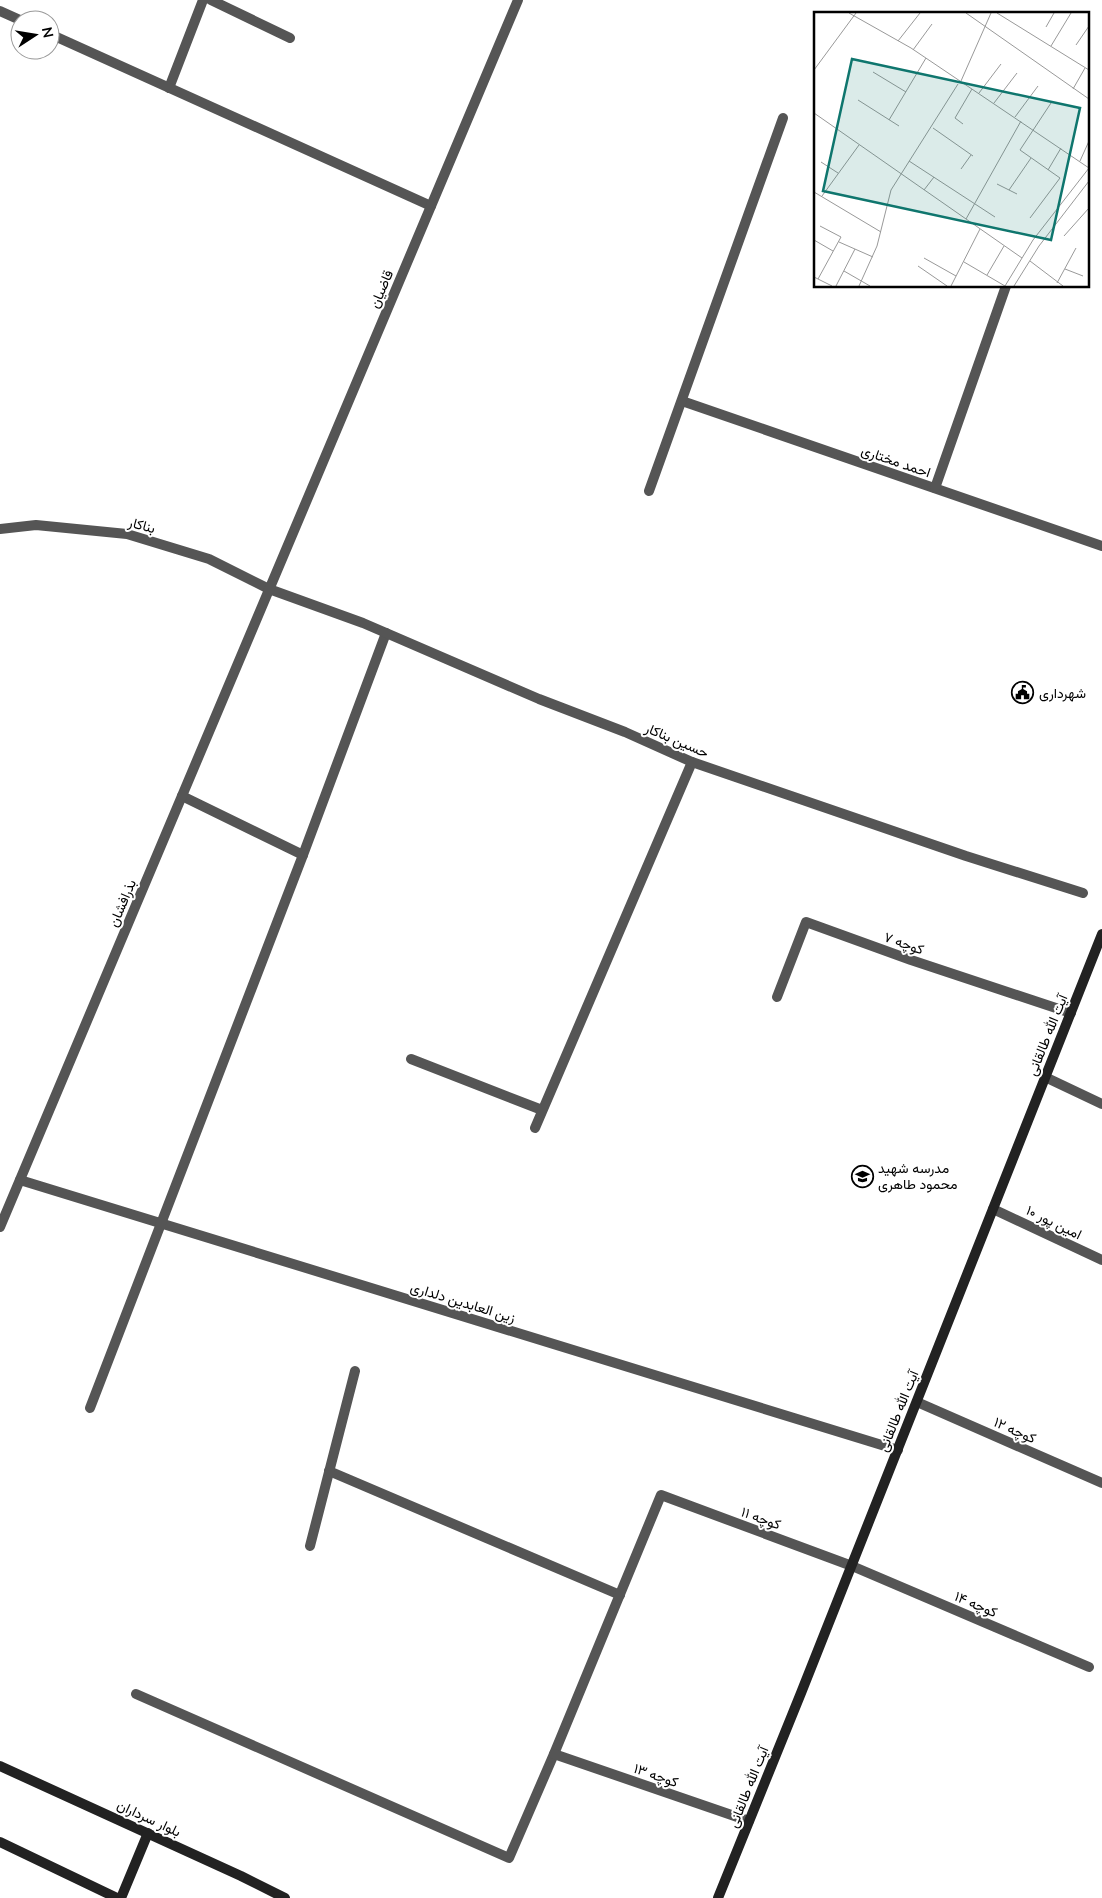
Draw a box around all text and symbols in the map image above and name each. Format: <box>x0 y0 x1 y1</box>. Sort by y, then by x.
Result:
north arrow <box>10 10 60 60</box>
inset map <box>814 12 1090 288</box>
text: N <box>38 25 58 39</box>
street label: قاضیان <box>365 267 397 311</box>
street label: احمد مختاری <box>859 441 933 481</box>
street label: بناکار <box>126 513 157 537</box>
public building icon: شهرداری <box>1011 681 1035 705</box>
place label: شهرداری <box>1039 684 1086 702</box>
street label: حسین بناکار <box>641 718 712 762</box>
street label: بذرافشان <box>104 876 140 930</box>
street label: کوچه ۷ <box>881 928 926 959</box>
street label: آیت الله طالقانی <box>1023 990 1072 1078</box>
place label: مدرسه شهید محمود طاهری <box>878 1159 957 1193</box>
school or university icon: مدرسه شهید محمود طاهری <box>850 1164 874 1188</box>
street label: امین پور ۱۰ <box>1023 1201 1085 1244</box>
street label: زین العابدین دلداری <box>408 1278 518 1327</box>
street label: آیت الله طالقانی <box>874 1366 923 1454</box>
street label: کوچه ۱۲ <box>991 1413 1039 1448</box>
street label: کوچه ۱۱ <box>738 1503 783 1534</box>
street label: کوچه ۱۴ <box>951 1587 1000 1622</box>
street label: آیت الله طالقانی <box>724 1742 773 1830</box>
street label: کوچه ۱۳ <box>631 1759 681 1792</box>
street label: بلوار سرداران <box>114 1795 184 1841</box>

